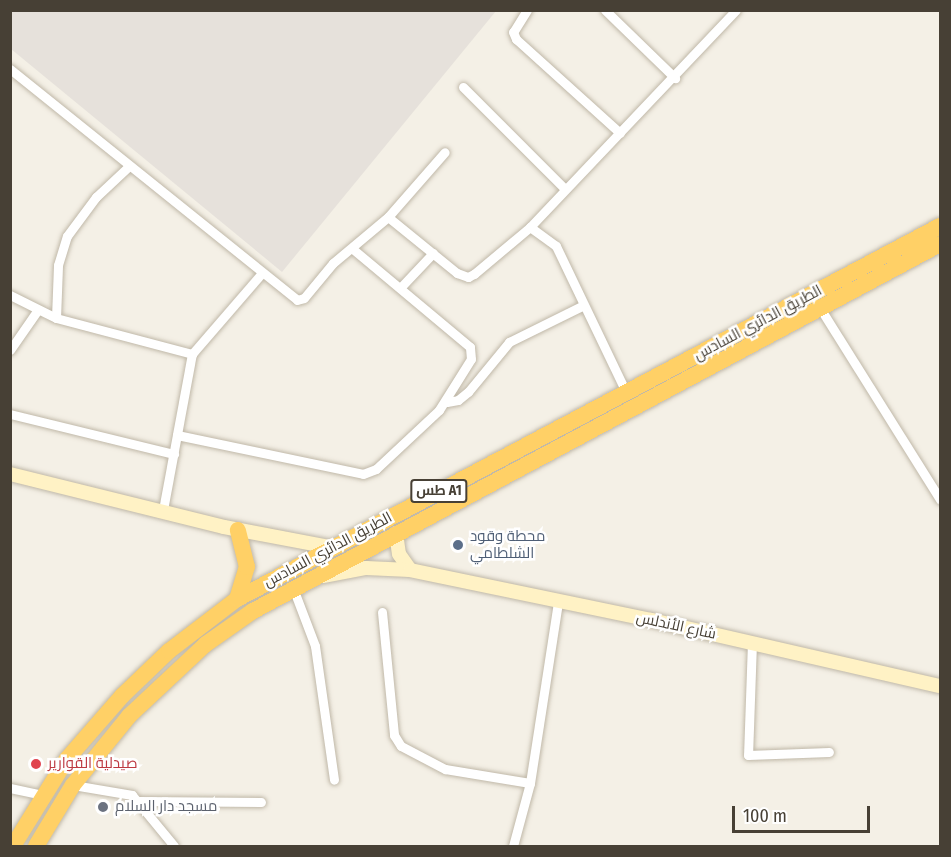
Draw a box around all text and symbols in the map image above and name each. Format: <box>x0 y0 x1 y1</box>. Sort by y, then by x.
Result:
street label: الطريق الدائري السادس <box>691 282 825 364</box>
road number: طس A1 <box>409 480 469 502</box>
street label: الطريق الدائري السادس <box>261 509 395 591</box>
place label: محطة وقود الشلطامي <box>470 527 545 562</box>
marker: محطة وقود الشلطامي <box>451 538 465 552</box>
street label: شارع الأندلس <box>634 609 718 643</box>
place label: صيدلية القوارير <box>48 755 138 773</box>
marker: صيدلية القوارير <box>29 757 43 771</box>
scale bar <box>735 794 873 832</box>
place label: مسجد دار السلام <box>115 798 217 816</box>
marker: مسجد دار السلام <box>96 800 110 814</box>
text: 100 m <box>743 805 787 827</box>

